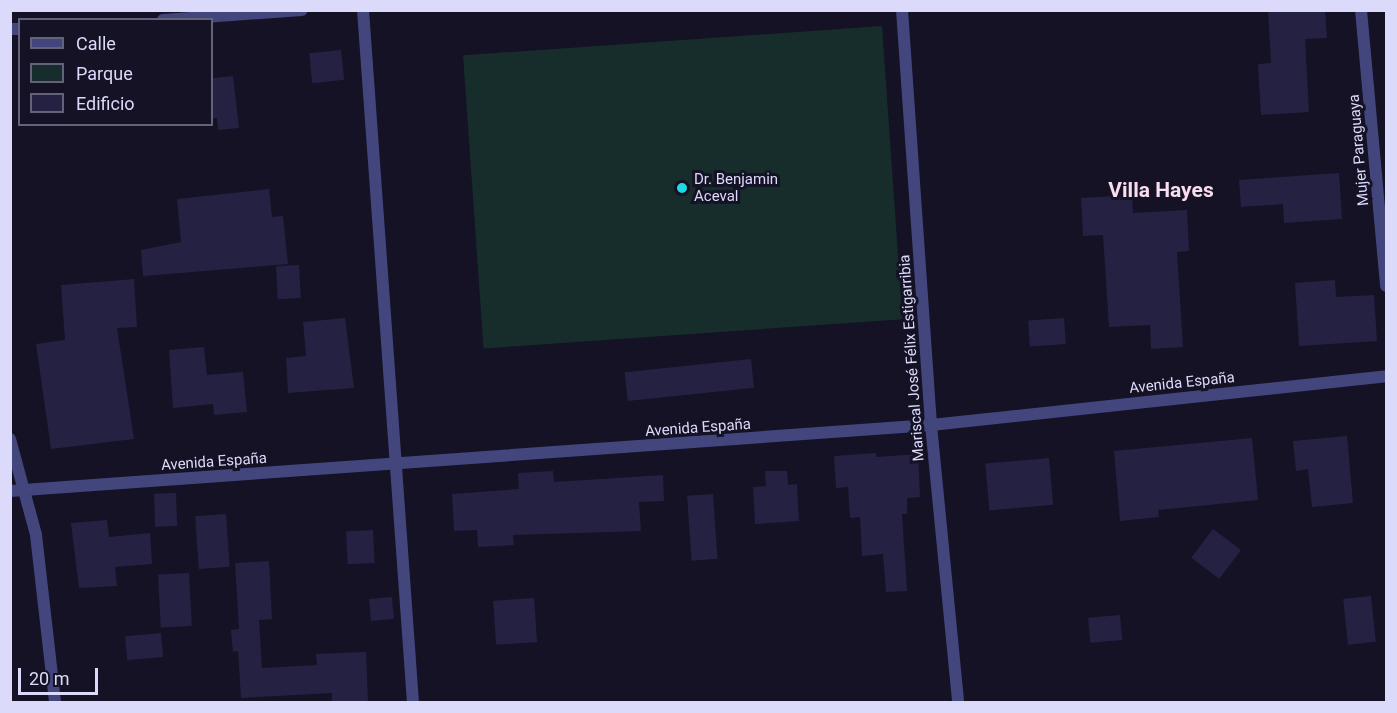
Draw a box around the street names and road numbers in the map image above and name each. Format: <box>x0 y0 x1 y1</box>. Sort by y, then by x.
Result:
street label: Mujer Paraguaya <box>1345 93 1373 207</box>
street label: Mariscal José Félix Estigarribia <box>896 254 928 462</box>
street label: Avenida España <box>1128 369 1236 397</box>
street label: Avenida España <box>644 415 752 441</box>
street label: Avenida España <box>160 449 268 475</box>

